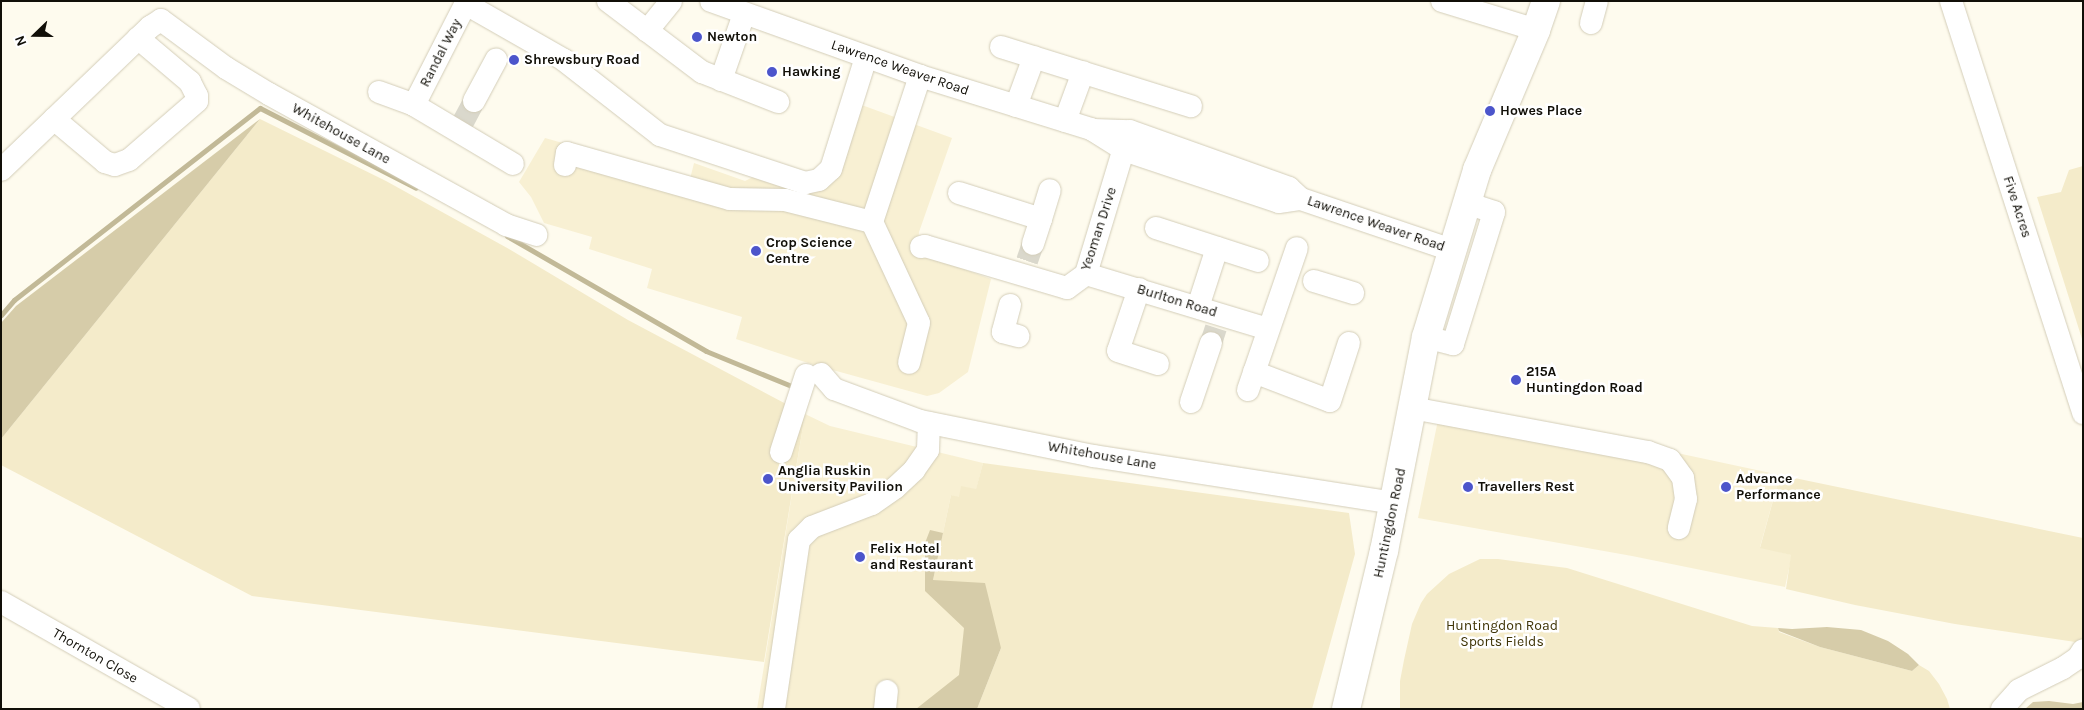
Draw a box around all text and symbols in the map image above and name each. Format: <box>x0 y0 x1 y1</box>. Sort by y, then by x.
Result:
north arrow <box>10 10 60 60</box>
street label: Randal Way <box>417 16 465 90</box>
place label: Newton <box>707 29 757 45</box>
marker: Newton <box>691 31 703 43</box>
text: N <box>11 33 30 49</box>
street label: Lawrence Weaver Road <box>829 37 971 99</box>
place label: Shrewsbury Road <box>524 52 640 68</box>
marker: Shrewsbury Road <box>508 54 520 66</box>
place label: Hawking <box>782 64 840 80</box>
marker: Hawking <box>766 66 778 78</box>
street label: Whitehouse Lane <box>289 100 393 168</box>
place label: Howes Place <box>1500 103 1582 119</box>
marker: Howes Place <box>1484 105 1496 117</box>
street label: Five Acres <box>1999 174 2035 240</box>
street label: Yeoman Drive <box>1078 185 1120 273</box>
street label: Lawrence Weaver Road <box>1305 193 1447 255</box>
place label: Crop Science Centre <box>766 235 852 268</box>
marker: Crop Science Centre <box>750 245 762 257</box>
street label: Burlton Road <box>1135 281 1219 321</box>
place label: 215A Huntingdon Road <box>1526 364 1643 397</box>
marker: 215A Huntingdon Road <box>1510 374 1522 386</box>
street label: Whitehouse Lane <box>1046 438 1158 474</box>
place label: Anglia Ruskin University Pavilion <box>778 463 903 496</box>
street label: Huntingdon Road <box>1370 466 1410 580</box>
place label: Advance Performance <box>1736 471 1821 504</box>
marker: Anglia Ruskin University Pavilion <box>762 473 774 485</box>
place label: Travellers Rest <box>1478 479 1574 495</box>
marker: Travellers Rest <box>1462 481 1474 493</box>
marker: Advance Performance <box>1720 481 1732 493</box>
place label: Felix Hotel and Restaurant <box>870 541 973 574</box>
marker: Felix Hotel and Restaurant <box>854 551 866 563</box>
park label: Huntingdon Road Sports Fields <box>1446 618 1558 650</box>
street label: Thornton Close <box>49 625 141 687</box>

